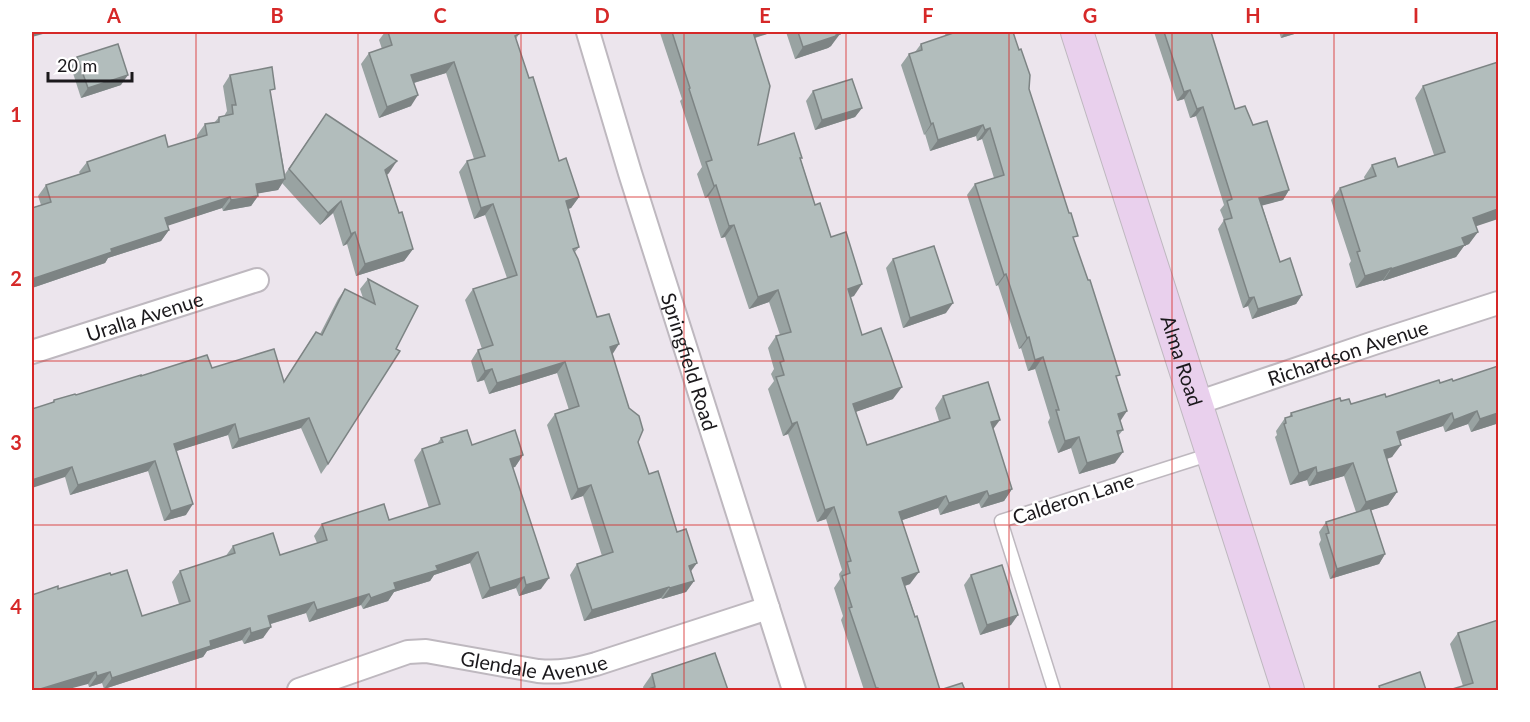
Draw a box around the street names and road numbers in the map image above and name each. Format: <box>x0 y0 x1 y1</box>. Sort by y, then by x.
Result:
street label: Uralla Avenue <box>83 286 206 346</box>
street label: Springfield Road <box>657 290 723 433</box>
street label: Alma Road <box>1157 312 1208 409</box>
street label: Richardson Avenue <box>1264 314 1431 390</box>
street label: Calderon Lane <box>1009 467 1137 529</box>
street label: Glendale Avenue <box>459 645 610 684</box>

